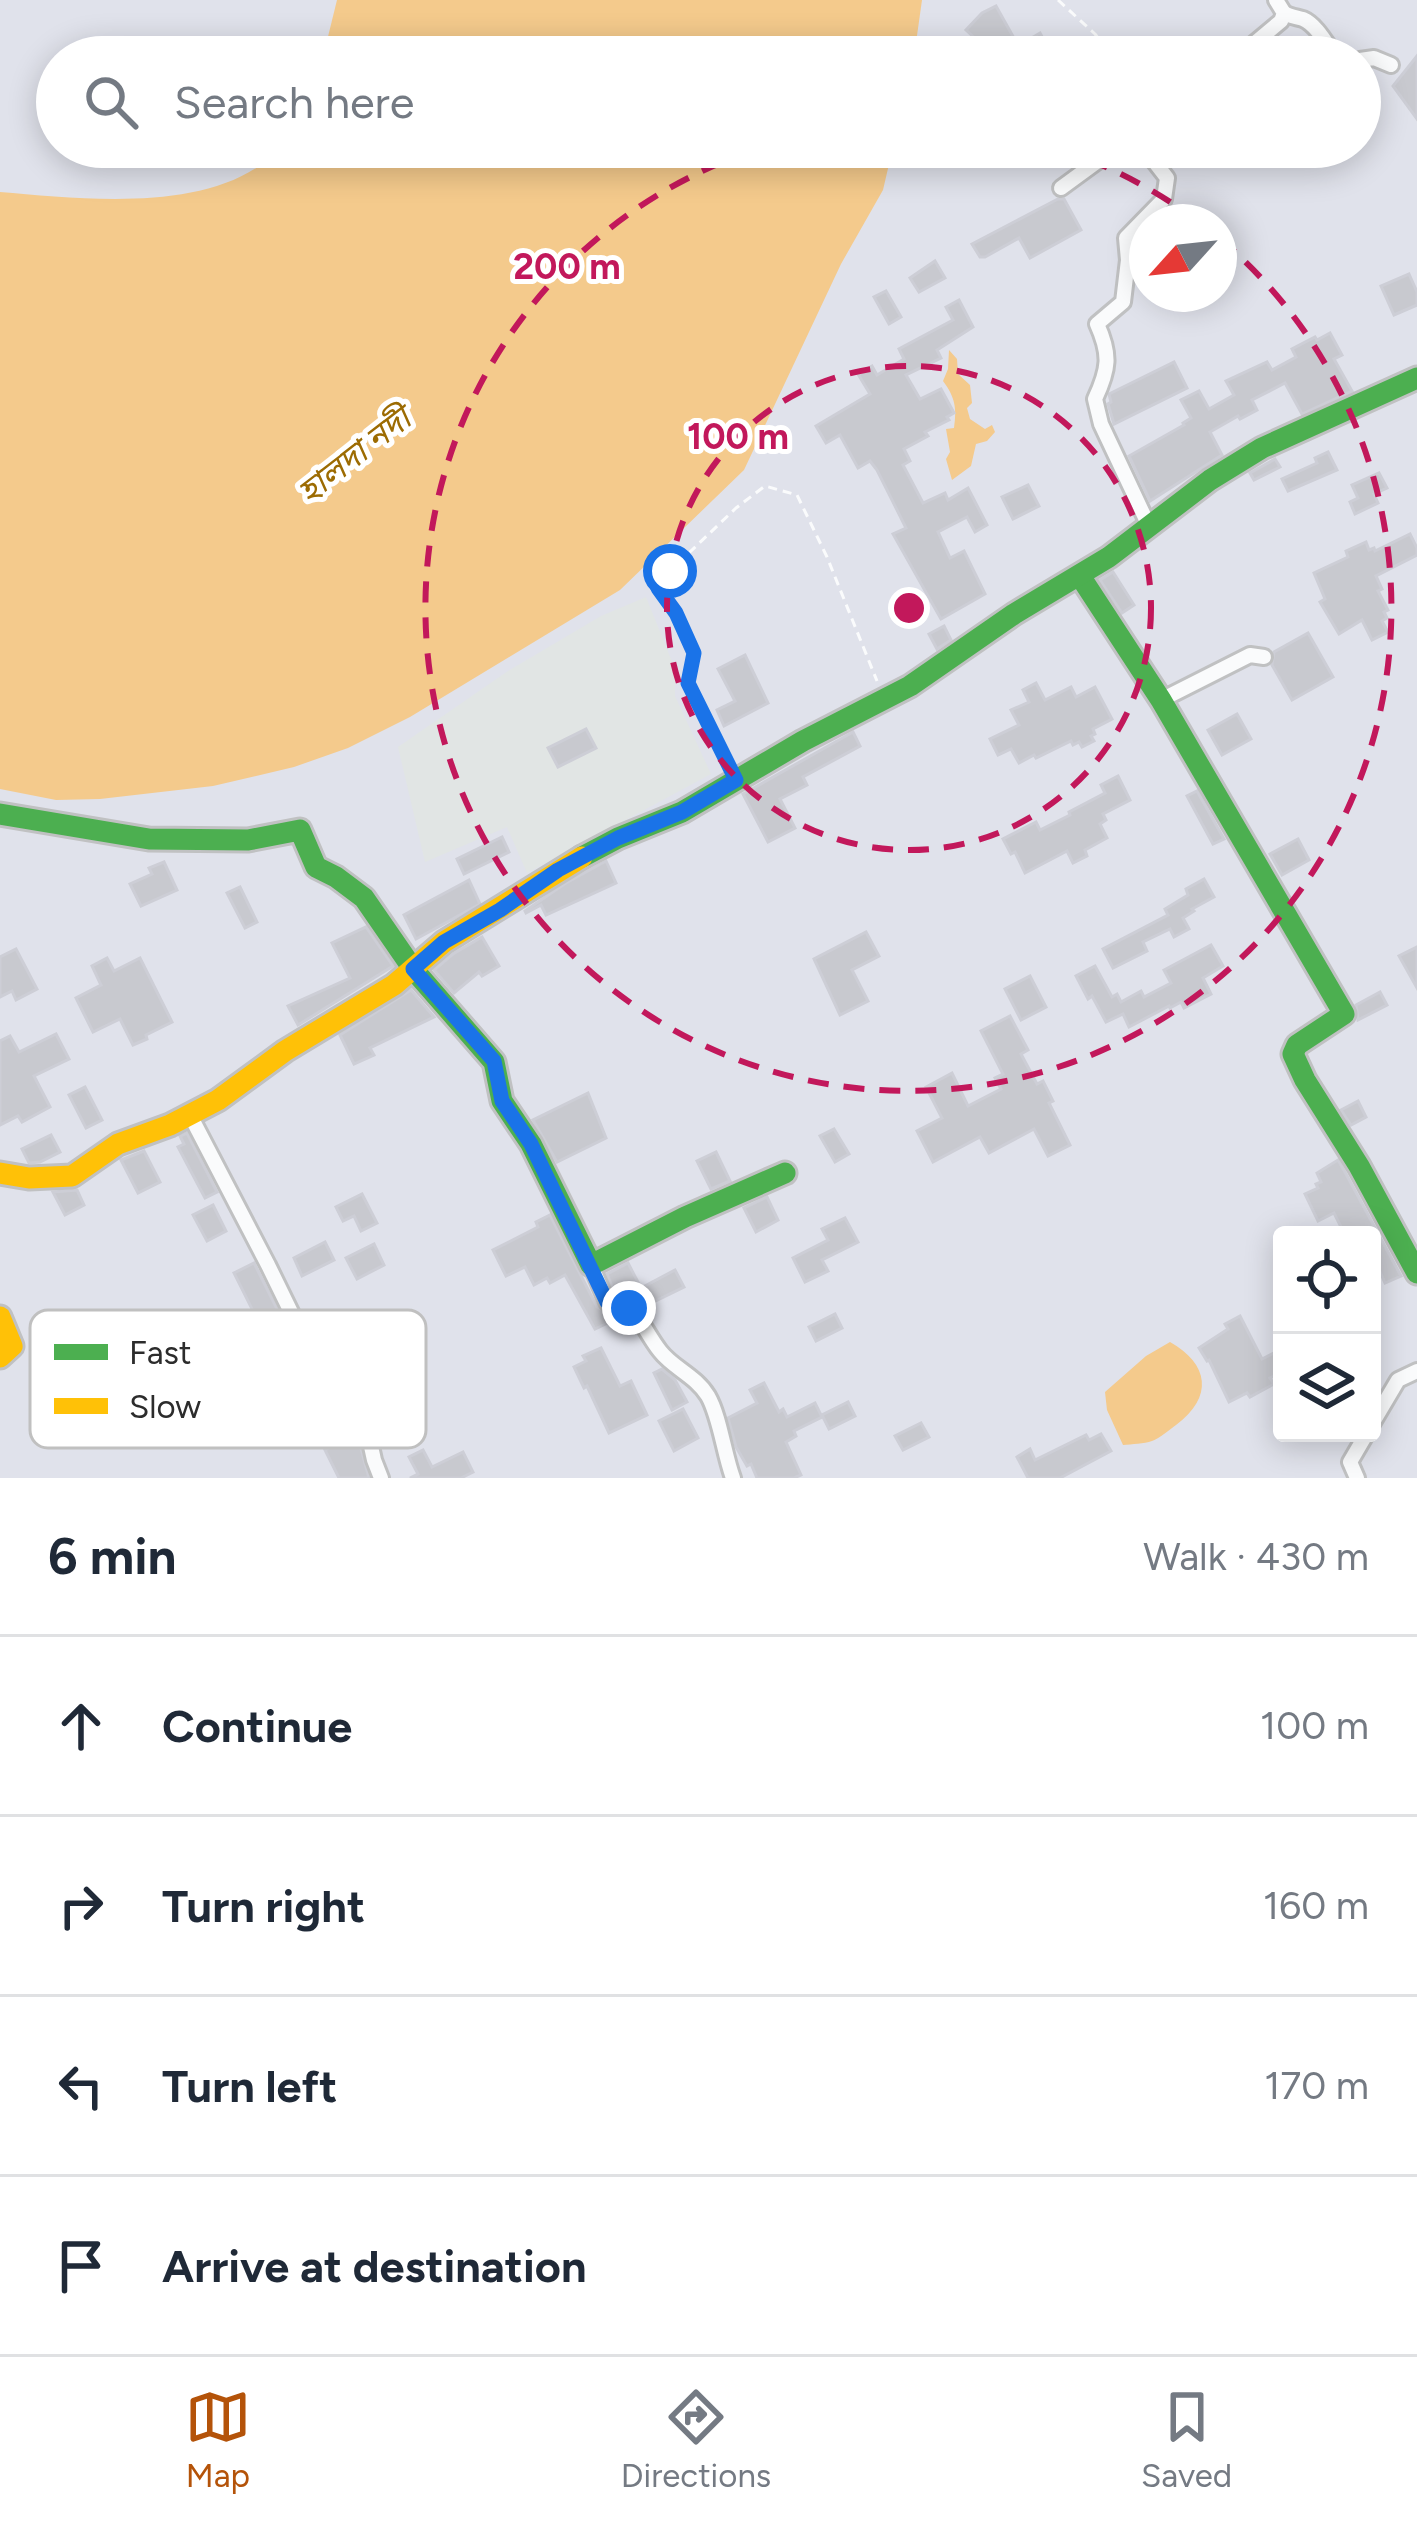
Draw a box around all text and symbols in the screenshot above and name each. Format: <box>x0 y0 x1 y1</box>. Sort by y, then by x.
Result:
search box <box>36 36 1381 168</box>
icon: search <box>78 69 144 135</box>
text: Search here <box>174 75 414 129</box>
north arrow <box>1129 204 1237 312</box>
text: 200 m <box>513 245 621 288</box>
water label: হালদা নদী <box>290 395 423 511</box>
text: 100 m <box>687 415 789 458</box>
route start <box>643 544 697 598</box>
centre of rings <box>888 587 930 629</box>
map controls <box>1273 1226 1381 1442</box>
button: locate <box>1273 1226 1381 1334</box>
route end <box>602 1281 656 1335</box>
legend <box>30 1310 426 1448</box>
text: Fast <box>129 1333 191 1372</box>
button: layers <box>1273 1334 1381 1442</box>
text: Slow <box>129 1387 201 1426</box>
text: 6 min <box>48 1526 177 1587</box>
text: Walk · 430 m <box>1143 1533 1369 1580</box>
icon: ahead <box>48 1693 114 1759</box>
text: Continue <box>162 1699 352 1753</box>
text: 100 m <box>1260 1702 1369 1749</box>
icon: right <box>48 1873 114 1939</box>
text: Turn right <box>162 1879 365 1933</box>
text: 160 m <box>1263 1882 1369 1929</box>
icon: left <box>48 2053 114 2119</box>
text: Turn left <box>162 2059 337 2113</box>
text: 170 m <box>1264 2062 1369 2109</box>
icon: arrive <box>48 2233 114 2299</box>
text: Arrive at destination <box>162 2239 586 2293</box>
tab: Map <box>185 2384 251 2495</box>
tab: Directions <box>621 2384 771 2495</box>
tab: Saved <box>1141 2384 1232 2495</box>

